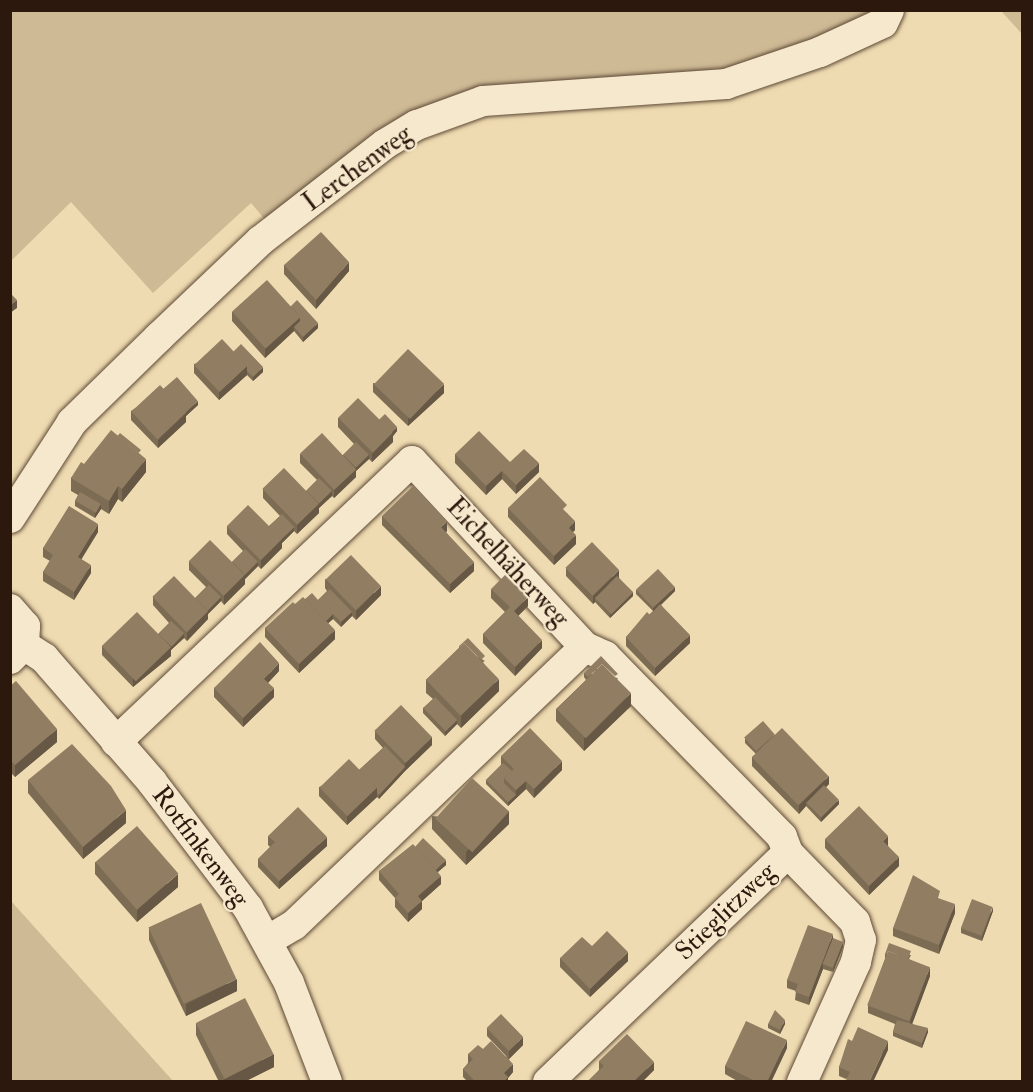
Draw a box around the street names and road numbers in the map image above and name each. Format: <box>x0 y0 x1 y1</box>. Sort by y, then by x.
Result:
street label: Lerchenweg <box>298 119 418 219</box>
street label: Eichelhäherweg <box>439 492 575 634</box>
street label: Rotfinkenweg <box>145 781 255 913</box>
street label: Stieglitzweg <box>669 857 783 967</box>

